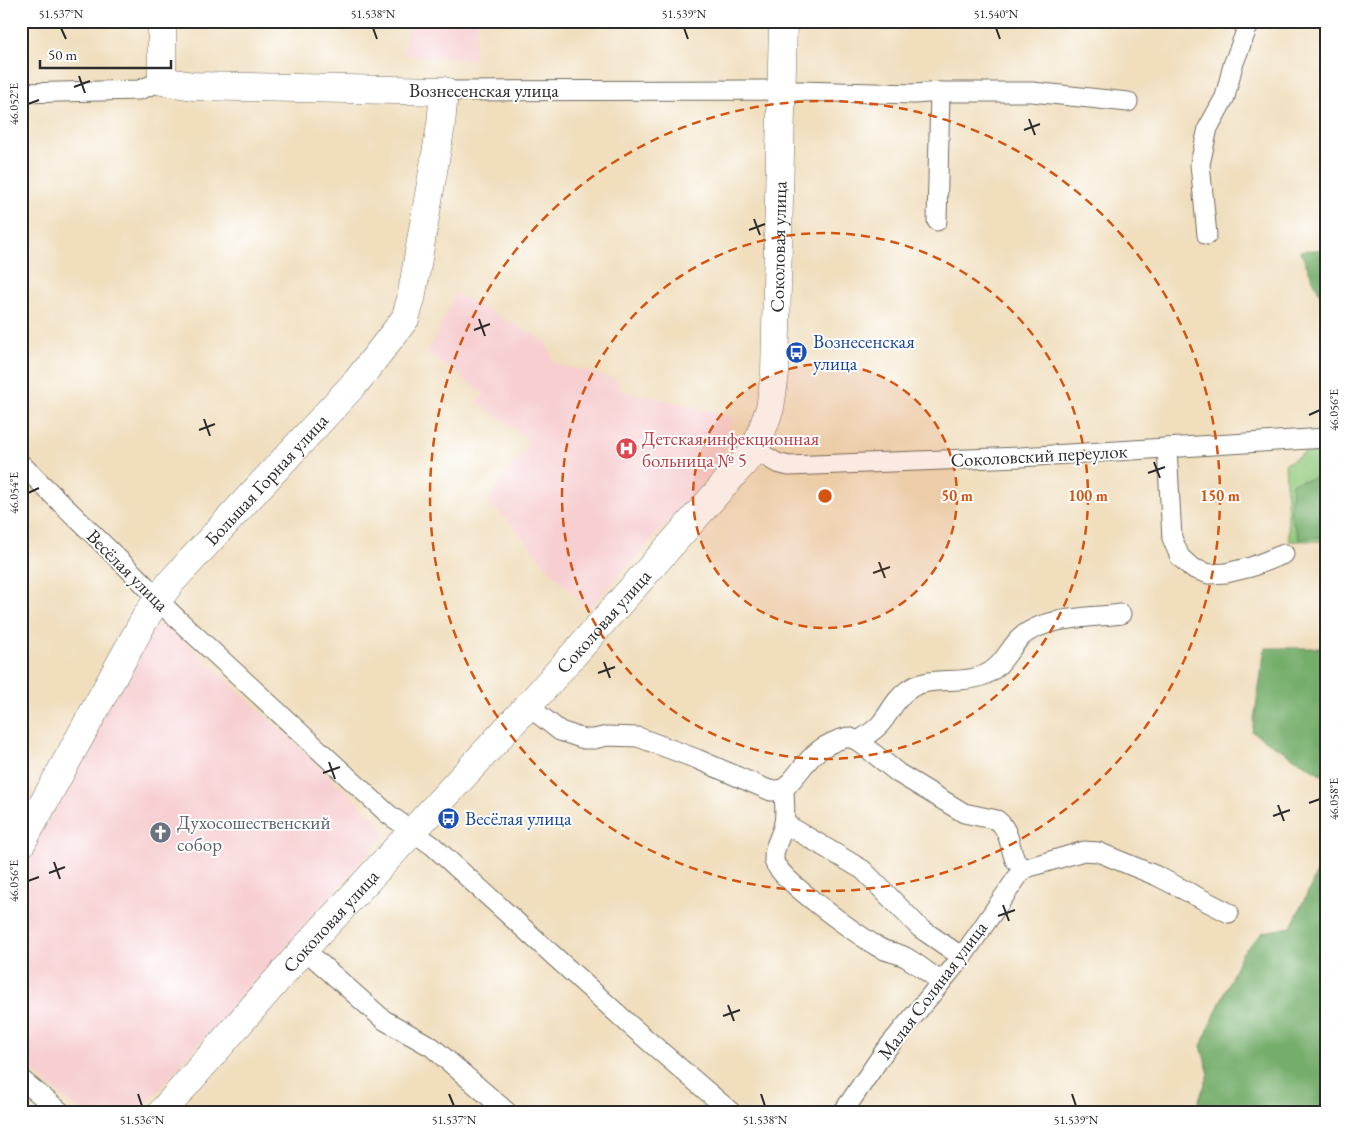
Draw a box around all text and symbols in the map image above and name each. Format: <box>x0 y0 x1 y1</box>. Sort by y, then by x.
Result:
text: 51.537°N <box>39 6 84 22</box>
text: 51.538°N <box>351 6 396 22</box>
text: 51.539°N <box>662 6 707 22</box>
text: 51.540°N <box>974 6 1019 22</box>
scale bar <box>40 38 171 70</box>
text: 50 m <box>48 45 77 64</box>
street label: Вознесенская улица <box>409 78 559 103</box>
text: 46.052°E <box>6 83 22 125</box>
street label: Соколовая улица <box>764 180 792 313</box>
place label: Вознесенская улица <box>813 329 915 376</box>
bus stop icon: Вознесенская улица <box>785 340 809 364</box>
text: 46.056°E <box>1326 389 1342 431</box>
street label: Большая Горная улица <box>199 408 334 551</box>
place label: Детская инфекционная больница № 5 <box>642 426 820 473</box>
hospital icon: Детская инфекционная больница № 5 <box>614 437 638 461</box>
street label: Соколовский переулок <box>950 438 1128 473</box>
text: 46.054°E <box>6 472 22 514</box>
text: 50 m <box>941 486 973 505</box>
text: 100 m <box>1068 486 1108 505</box>
text: 150 m <box>1200 486 1240 505</box>
centre of rings <box>816 487 834 505</box>
street label: Весёлая улица <box>81 524 174 617</box>
street label: Соколовая улица <box>551 564 657 679</box>
text: 46.058°E <box>1326 778 1342 820</box>
bus stop icon: Весёлая улица <box>437 806 461 830</box>
place label: Весёлая улица <box>465 806 572 831</box>
place label: Духосошественский собор <box>177 810 330 857</box>
church icon: Духосошественский собор <box>149 821 173 845</box>
text: 46.056°E <box>6 860 22 902</box>
street label: Соколовая улица <box>277 864 385 978</box>
street label: Малая Соляная улица <box>872 916 993 1065</box>
text: 51.536°N <box>120 1112 165 1128</box>
text: 51.537°N <box>432 1112 477 1128</box>
text: 51.538°N <box>743 1112 788 1128</box>
text: 51.539°N <box>1054 1112 1099 1128</box>

